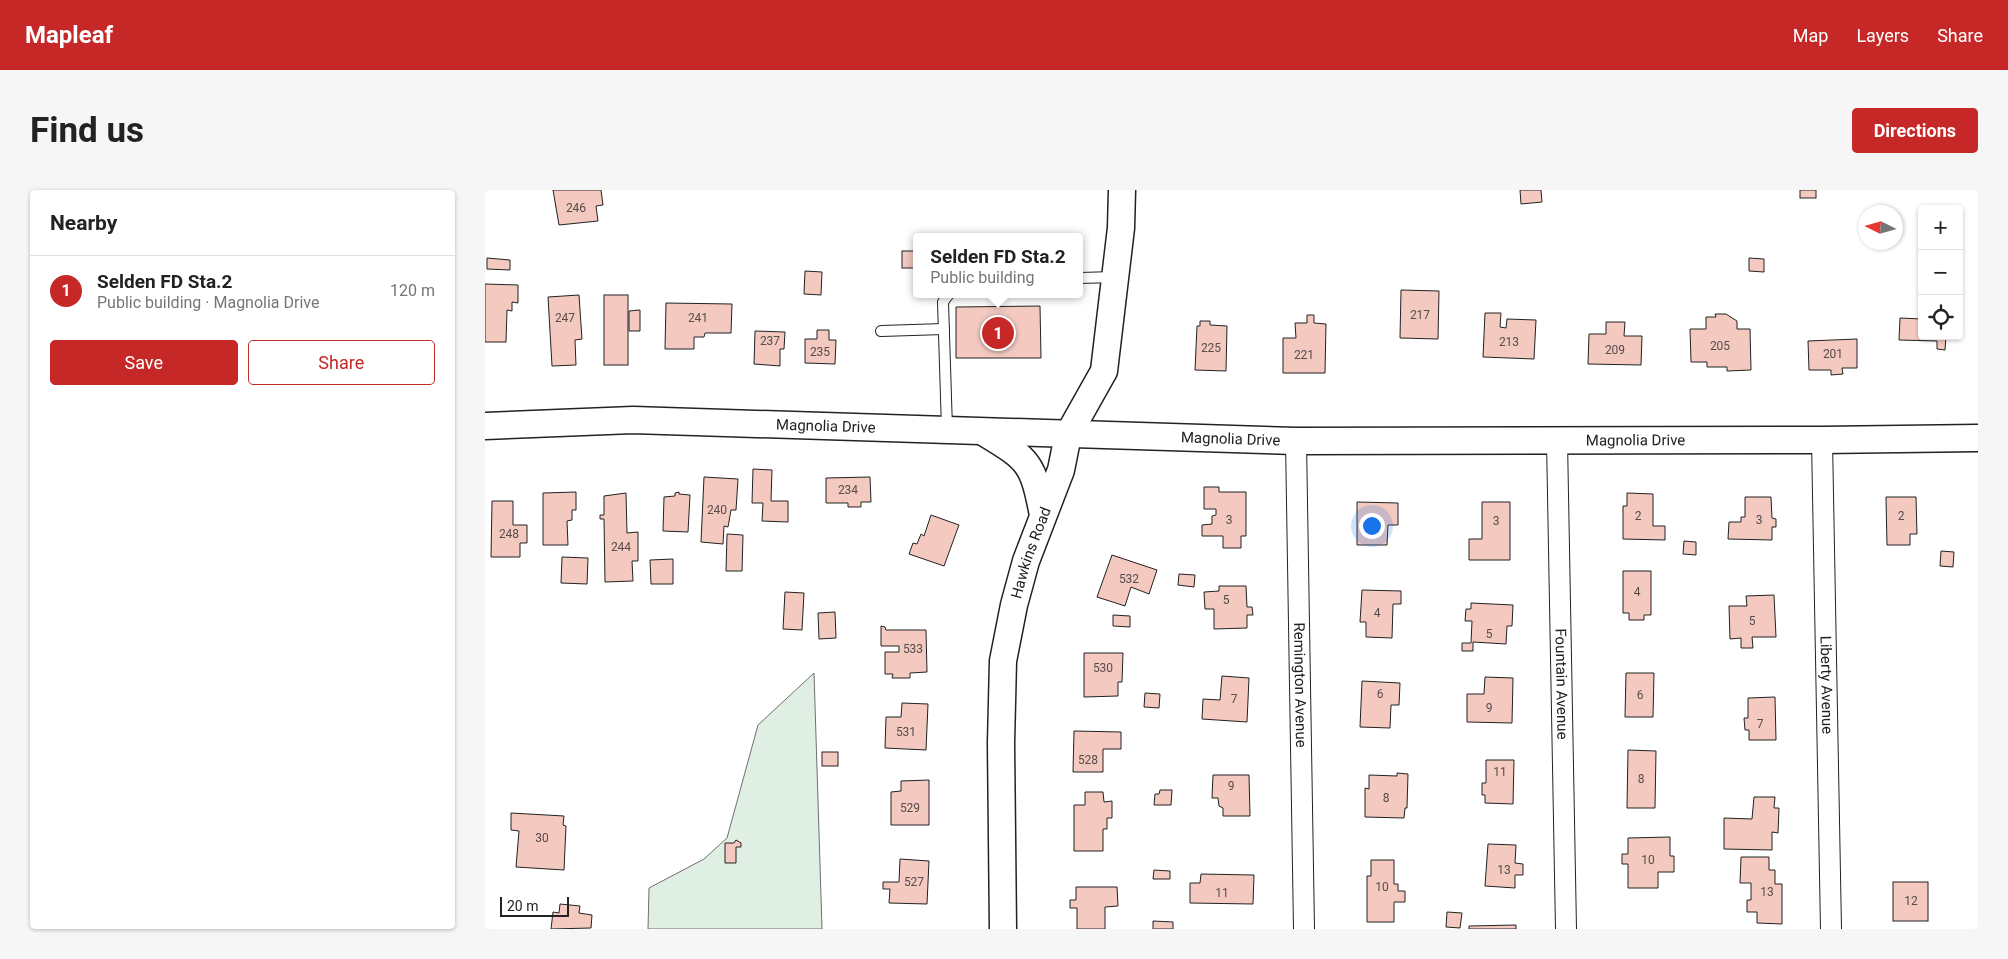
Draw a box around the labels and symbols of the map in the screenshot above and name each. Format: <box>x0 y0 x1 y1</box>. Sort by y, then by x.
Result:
house number: 246 <box>566 201 586 215</box>
north arrow <box>1858 205 1903 250</box>
house number: 217 <box>1410 308 1430 322</box>
house number: 247 <box>555 311 575 325</box>
house number: 241 <box>688 311 708 325</box>
pin: 1 <box>982 314 1014 352</box>
house number: 237 <box>760 334 780 348</box>
house number: 213 <box>1499 335 1519 349</box>
house number: 205 <box>1710 339 1730 353</box>
house number: 225 <box>1201 341 1221 355</box>
house number: 209 <box>1605 343 1625 357</box>
house number: 235 <box>810 345 830 359</box>
house number: 201 <box>1823 347 1843 361</box>
house number: 221 <box>1294 348 1314 362</box>
street label: Magnolia Drive <box>776 416 876 437</box>
street label: Magnolia Drive <box>1181 428 1281 449</box>
street label: Magnolia Drive <box>1586 431 1685 449</box>
house number: 234 <box>838 483 858 497</box>
house number: 240 <box>707 503 727 517</box>
street label: Hawkins Road <box>1007 504 1055 601</box>
house number: 2 <box>1635 509 1642 523</box>
house number: 2 <box>1898 509 1905 523</box>
house number: 3 <box>1226 513 1232 527</box>
your location <box>1359 513 1385 539</box>
house number: 3 <box>1756 513 1762 527</box>
house number: 3 <box>1493 514 1499 528</box>
house number: 248 <box>499 527 519 541</box>
house number: 244 <box>611 540 631 554</box>
house number: 532 <box>1119 572 1139 586</box>
house number: 4 <box>1634 585 1641 599</box>
house number: 5 <box>1223 593 1230 607</box>
house number: 4 <box>1374 606 1381 620</box>
house number: 5 <box>1749 614 1756 628</box>
street label: Remington Avenue <box>1290 622 1310 748</box>
house number: 5 <box>1486 627 1493 641</box>
street label: Fountain Avenue <box>1551 628 1572 740</box>
street label: Liberty Avenue <box>1817 636 1836 734</box>
house number: 533 <box>903 642 923 656</box>
house number: 530 <box>1093 661 1113 675</box>
house number: 6 <box>1377 687 1384 701</box>
house number: 6 <box>1637 688 1644 702</box>
house number: 7 <box>1231 692 1238 706</box>
house number: 9 <box>1486 701 1492 715</box>
house number: 7 <box>1757 717 1764 731</box>
house number: 531 <box>896 725 916 739</box>
house number: 528 <box>1078 753 1098 767</box>
house number: 11 <box>1493 765 1507 779</box>
house number: 8 <box>1638 772 1645 786</box>
house number: 9 <box>1228 779 1234 793</box>
house number: 8 <box>1383 791 1390 805</box>
house number: 529 <box>900 801 920 815</box>
house number: 30 <box>535 831 549 845</box>
house number: 10 <box>1641 853 1655 867</box>
house number: 13 <box>1497 863 1511 877</box>
house number: 527 <box>904 875 924 889</box>
house number: 10 <box>1375 880 1389 894</box>
house number: 13 <box>1760 885 1774 899</box>
house number: 11 <box>1215 886 1229 900</box>
scale bar <box>500 894 569 917</box>
house number: 12 <box>1904 894 1918 908</box>

